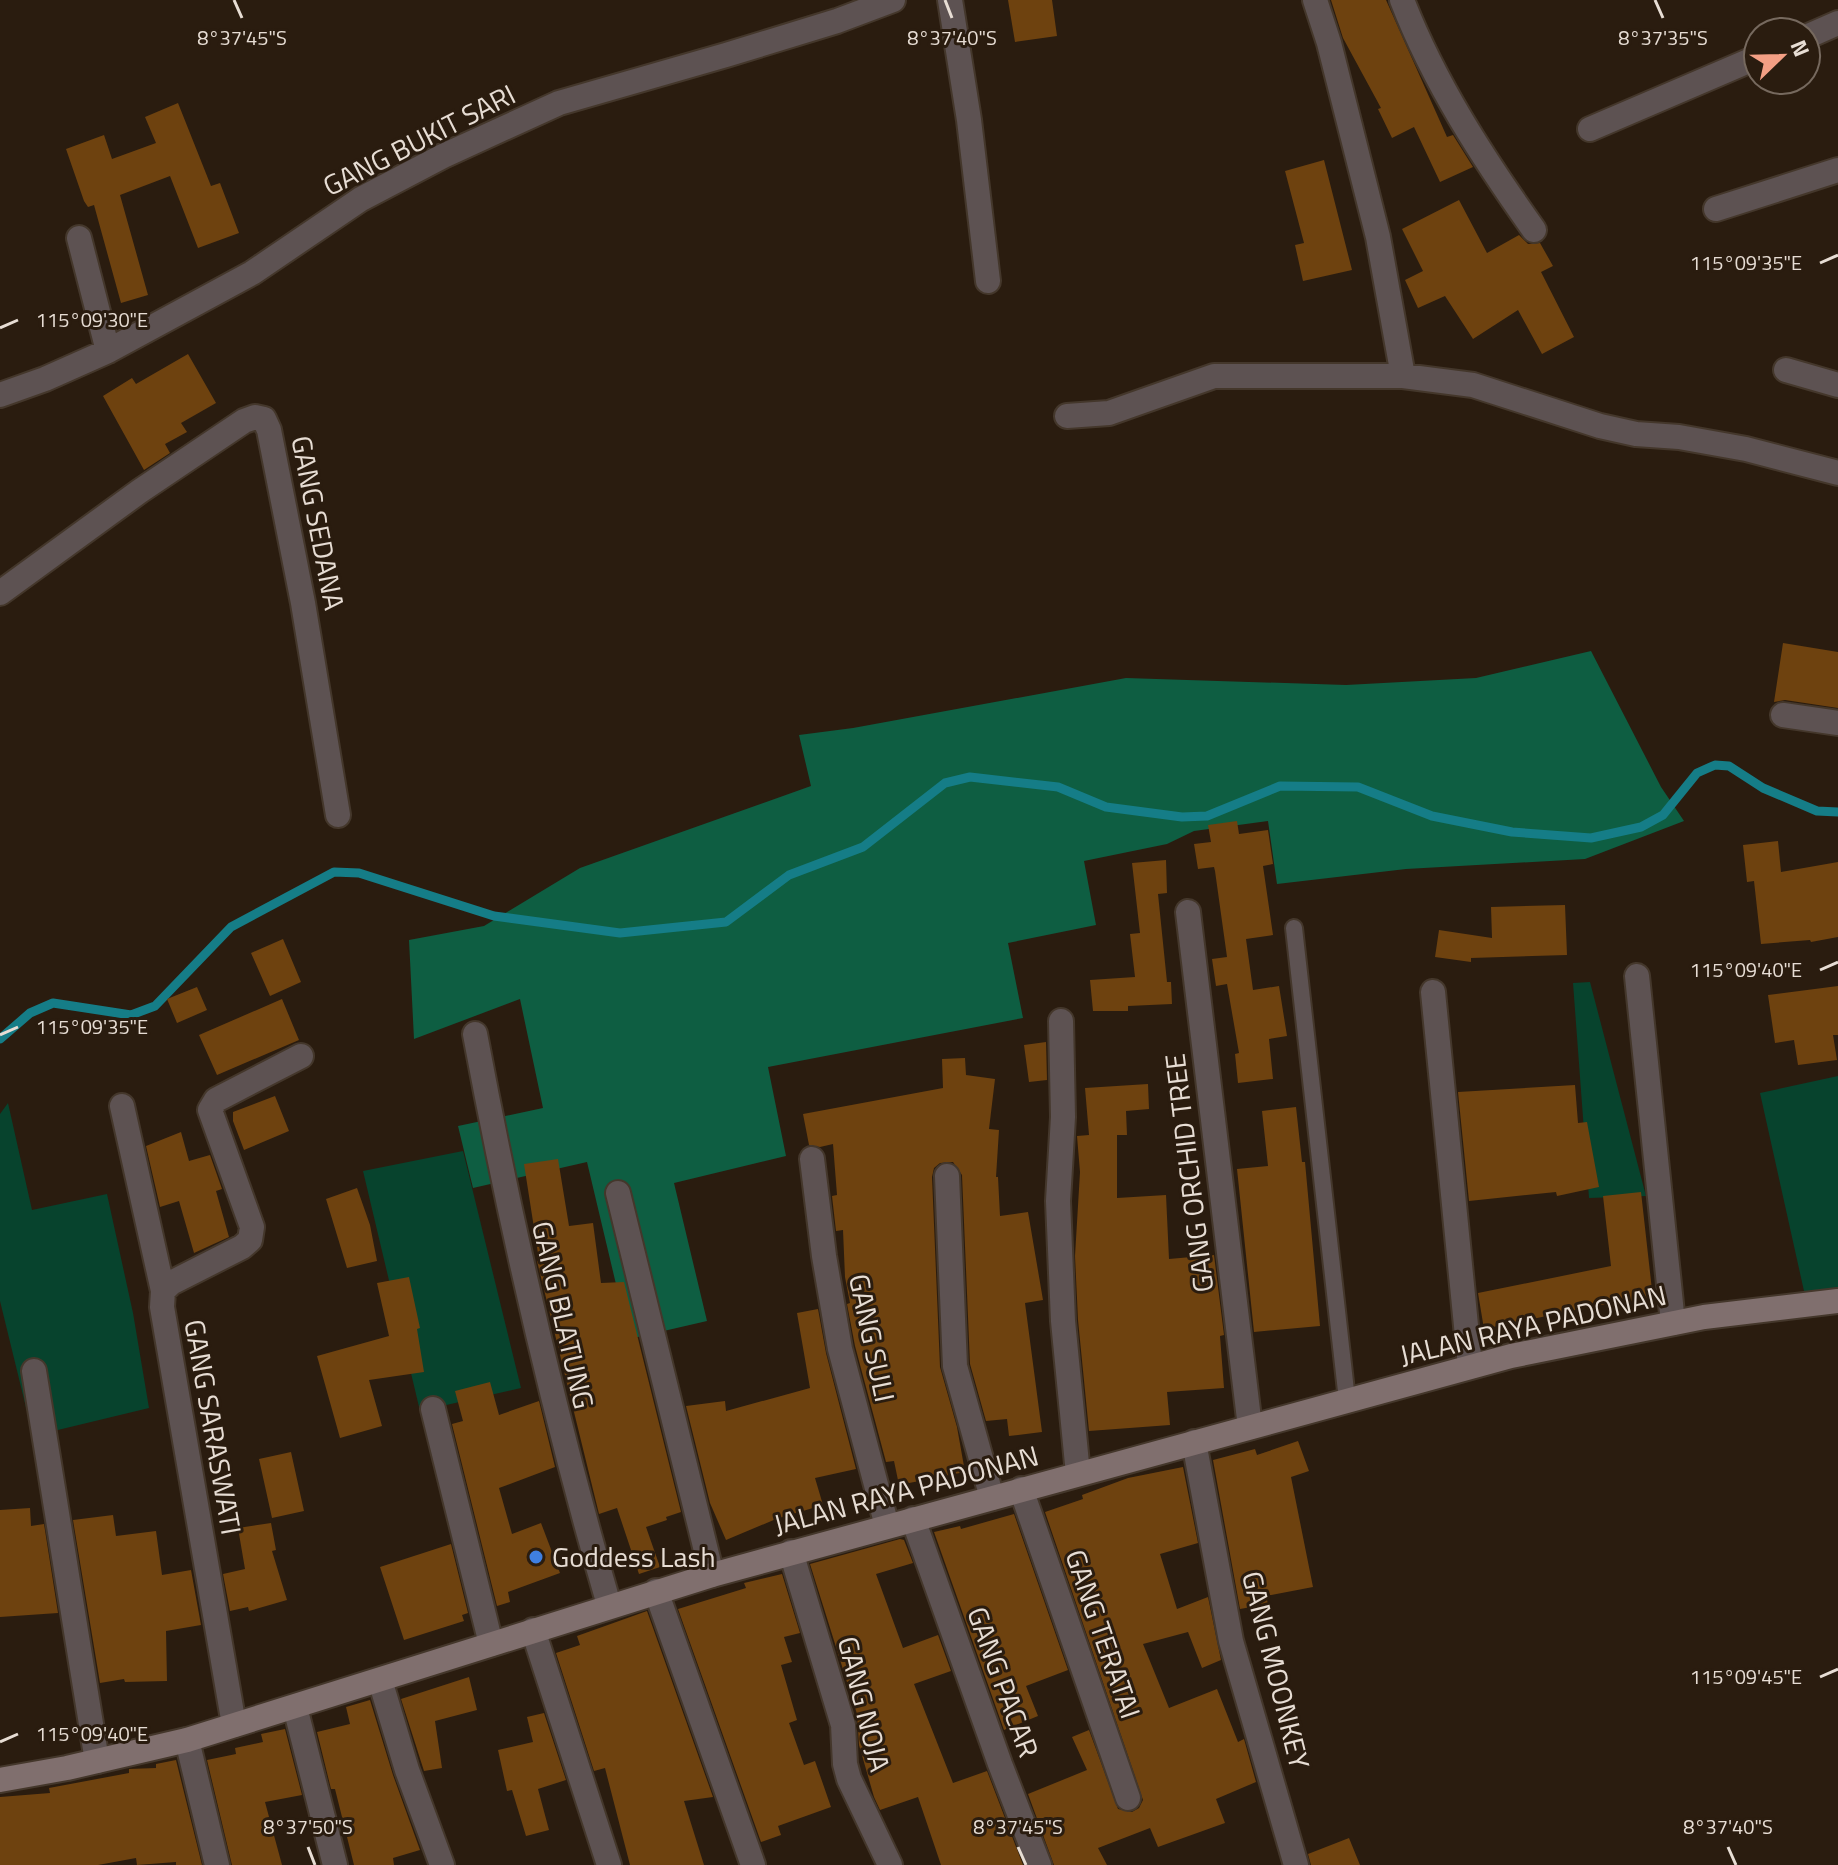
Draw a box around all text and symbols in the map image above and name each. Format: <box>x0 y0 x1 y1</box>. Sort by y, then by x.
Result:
north arrow <box>1742 16 1822 96</box>
text: 8°37'45"S <box>197 22 287 53</box>
text: 8°37'40"S <box>907 22 997 53</box>
text: 8°37'35"S <box>1618 22 1708 53</box>
text: N <box>1782 35 1819 62</box>
street label: GANG BUKIT SARI <box>315 73 523 207</box>
text: 115°09'35"E <box>1690 247 1802 278</box>
text: 115°09'30"E <box>36 304 148 335</box>
street label: GANG SEDANA <box>281 432 357 614</box>
text: 115°09'40"E <box>1690 954 1802 985</box>
text: 115°09'35"E <box>36 1011 148 1042</box>
street label: GANG ORCHID TREE <box>1153 1051 1224 1295</box>
street label: GANG BLATUNG <box>521 1217 606 1413</box>
street label: GANG SULI <box>838 1270 907 1406</box>
street label: JALAN RAYA PADONAN <box>1395 1273 1670 1376</box>
street label: GANG SARASWATI <box>173 1316 254 1538</box>
street label: JALAN RAYA PADONAN <box>769 1433 1043 1546</box>
place label: Goddess Lash <box>552 1535 716 1578</box>
street label: GANG TERATAI <box>1055 1544 1152 1724</box>
marker: Goddess Lash <box>527 1548 545 1566</box>
street label: GANG MOONKEY <box>1231 1567 1322 1773</box>
street label: GANG PACAR <box>956 1600 1051 1763</box>
street label: GANG NOJA <box>827 1632 902 1776</box>
text: 115°09'45"E <box>1690 1661 1802 1692</box>
text: 115°09'40"E <box>36 1718 148 1749</box>
text: 8°37'50"S <box>263 1811 353 1842</box>
text: 8°37'45"S <box>973 1811 1063 1842</box>
text: 8°37'40"S <box>1683 1811 1773 1842</box>

